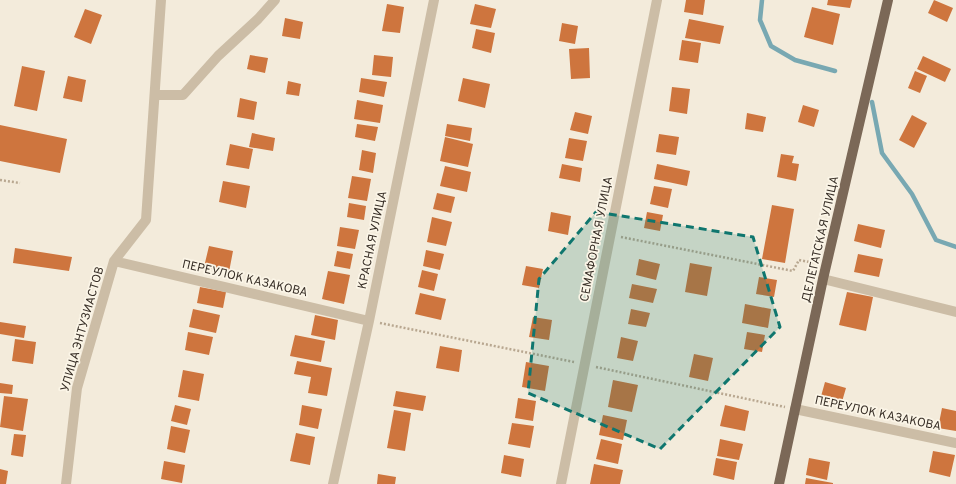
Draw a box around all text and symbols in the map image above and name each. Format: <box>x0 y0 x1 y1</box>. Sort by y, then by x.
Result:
street label: ДЕЛЕГАТСКАЯ УЛИЦА <box>799 174 843 304</box>
street label: СЕМАФОРНАЯ УЛИЦА <box>577 175 617 303</box>
street label: КРАСНАЯ УЛИЦА <box>355 190 391 291</box>
street label: ПЕРЕУЛОК КАЗАКОВА <box>180 257 309 301</box>
street label: УЛИЦА ЭНТУЗИАСТОВ <box>57 265 109 394</box>
street label: ПЕРЕУЛОК КАЗАКОВА <box>813 393 942 435</box>

